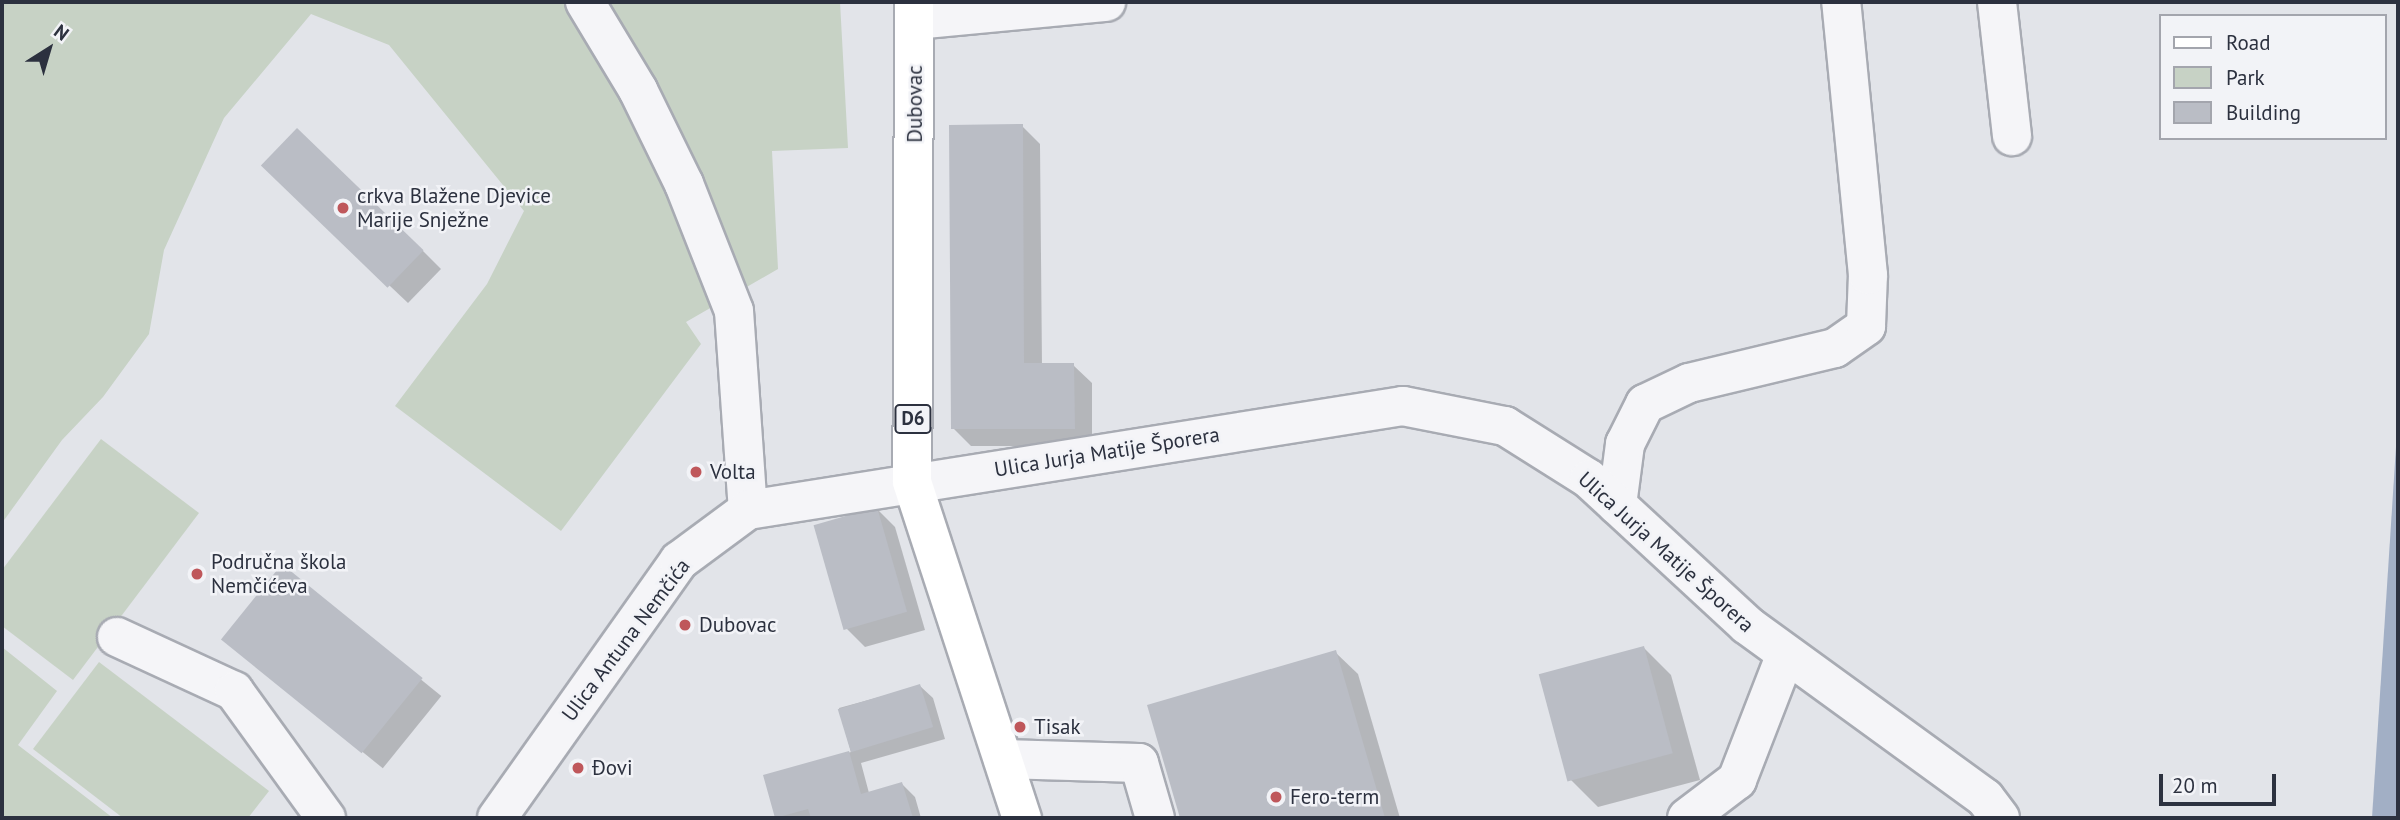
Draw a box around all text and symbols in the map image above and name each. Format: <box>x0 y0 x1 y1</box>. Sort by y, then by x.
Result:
north arrow <box>14 14 84 84</box>
legend <box>2158 14 2386 140</box>
text: N <box>49 19 74 46</box>
text: Road <box>2226 29 2270 56</box>
text: Park <box>2226 64 2265 91</box>
street label: Dubovac <box>902 65 928 143</box>
text: Building <box>2226 99 2301 126</box>
place label: crkva Blažene Djevice Marije Snježne <box>357 183 551 233</box>
marker: crkva Blažene Djevice Marije Snježne <box>335 200 351 216</box>
road number: D6 <box>894 404 932 434</box>
street label: Ulica Jurja Matije Šporera <box>992 422 1222 482</box>
place label: Volta <box>710 459 756 485</box>
marker: Volta <box>688 464 704 480</box>
street label: Ulica Jurja Matije Šporera <box>1573 466 1759 638</box>
place label: Područna škola Nemčićeva <box>211 549 346 599</box>
street label: Ulica Antuna Nemčića <box>557 554 695 726</box>
marker: Područna škola Nemčićeva <box>189 566 205 582</box>
place label: Dubovac <box>699 612 776 638</box>
marker: Dubovac <box>677 617 693 633</box>
place label: Tisak <box>1034 714 1081 740</box>
marker: Tisak <box>1012 719 1028 735</box>
place label: Đovi <box>592 755 633 781</box>
marker: Đovi <box>570 760 586 776</box>
scale bar <box>2162 760 2279 804</box>
text: 20 m <box>2172 772 2218 799</box>
place label: Fero-term <box>1290 784 1379 810</box>
marker: Fero-term <box>1268 789 1284 805</box>

